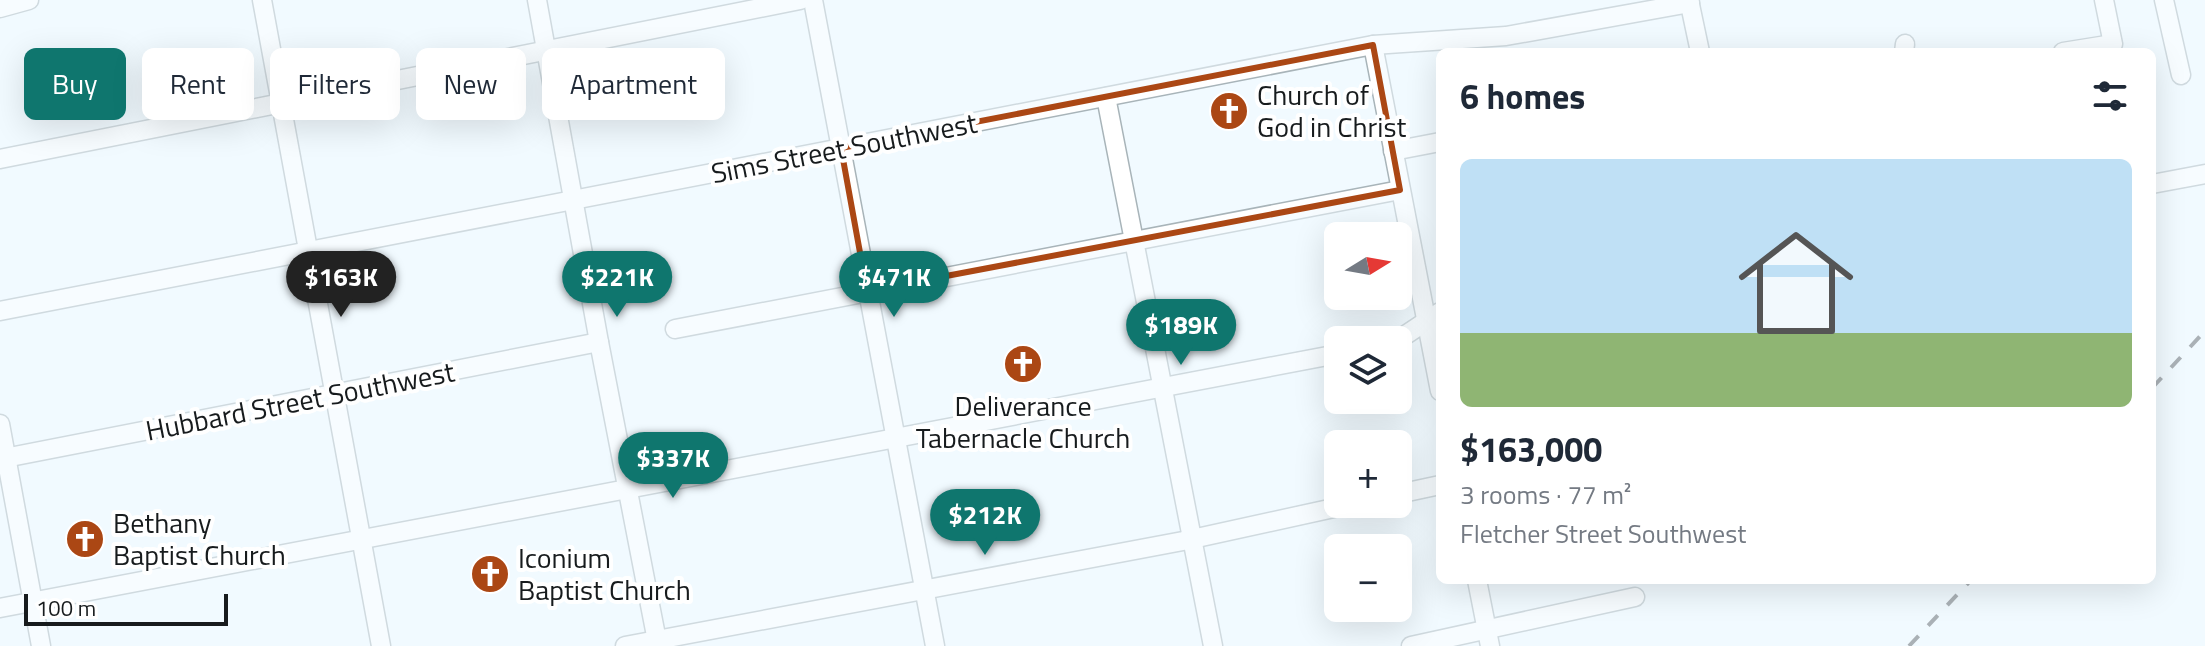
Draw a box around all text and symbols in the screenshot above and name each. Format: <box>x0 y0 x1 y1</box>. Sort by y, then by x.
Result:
chip: Buy <box>24 48 126 120</box>
chip: Rent <box>142 48 254 120</box>
chip: Filters <box>270 48 400 120</box>
chip: New <box>416 48 526 120</box>
chip: Apartment <box>542 48 725 120</box>
text: 6 homes <box>1460 70 1585 122</box>
place label: Church of God in Christ <box>1257 73 1406 148</box>
icon: filters <box>2088 74 2132 118</box>
church icon: Church of God in Christ <box>1208 90 1250 132</box>
street label: Sims Street Southwest <box>707 101 981 194</box>
icon: home <box>1724 211 1868 355</box>
north arrow <box>1324 222 1412 310</box>
map controls <box>1324 222 1412 622</box>
pin: $163K <box>285 251 397 319</box>
pin: $221K <box>561 251 673 319</box>
pin: $471K <box>838 251 950 319</box>
text: $163K <box>304 257 378 296</box>
text: $221K <box>580 257 654 296</box>
text: $471K <box>857 257 931 296</box>
pin: $189K <box>1125 299 1237 367</box>
text: $189K <box>1144 305 1218 344</box>
button: layers <box>1324 326 1412 414</box>
church icon: Deliverance Tabernacle Church <box>1002 343 1044 385</box>
street label: Hubbard Street Southwest <box>142 349 458 452</box>
place label: Deliverance Tabernacle Church <box>916 384 1130 459</box>
text: $163,000 <box>1460 423 1602 475</box>
button: + <box>1324 430 1412 518</box>
pin: $337K <box>617 432 729 500</box>
text: $337K <box>636 438 710 477</box>
text: 3 rooms · 77 m² <box>1460 475 1631 514</box>
pin: $212K <box>929 489 1041 557</box>
text: $212K <box>948 495 1022 534</box>
place label: Bethany Baptist Church <box>113 501 286 576</box>
text: Fletcher Street Southwest <box>1460 514 1746 553</box>
church icon: Bethany Baptist Church <box>64 518 106 560</box>
button: − <box>1324 534 1412 622</box>
place label: Iconium Baptist Church <box>518 536 691 611</box>
church icon: Iconium Baptist Church <box>469 553 511 595</box>
scale bar <box>24 590 228 626</box>
text: 100 m <box>36 591 96 625</box>

